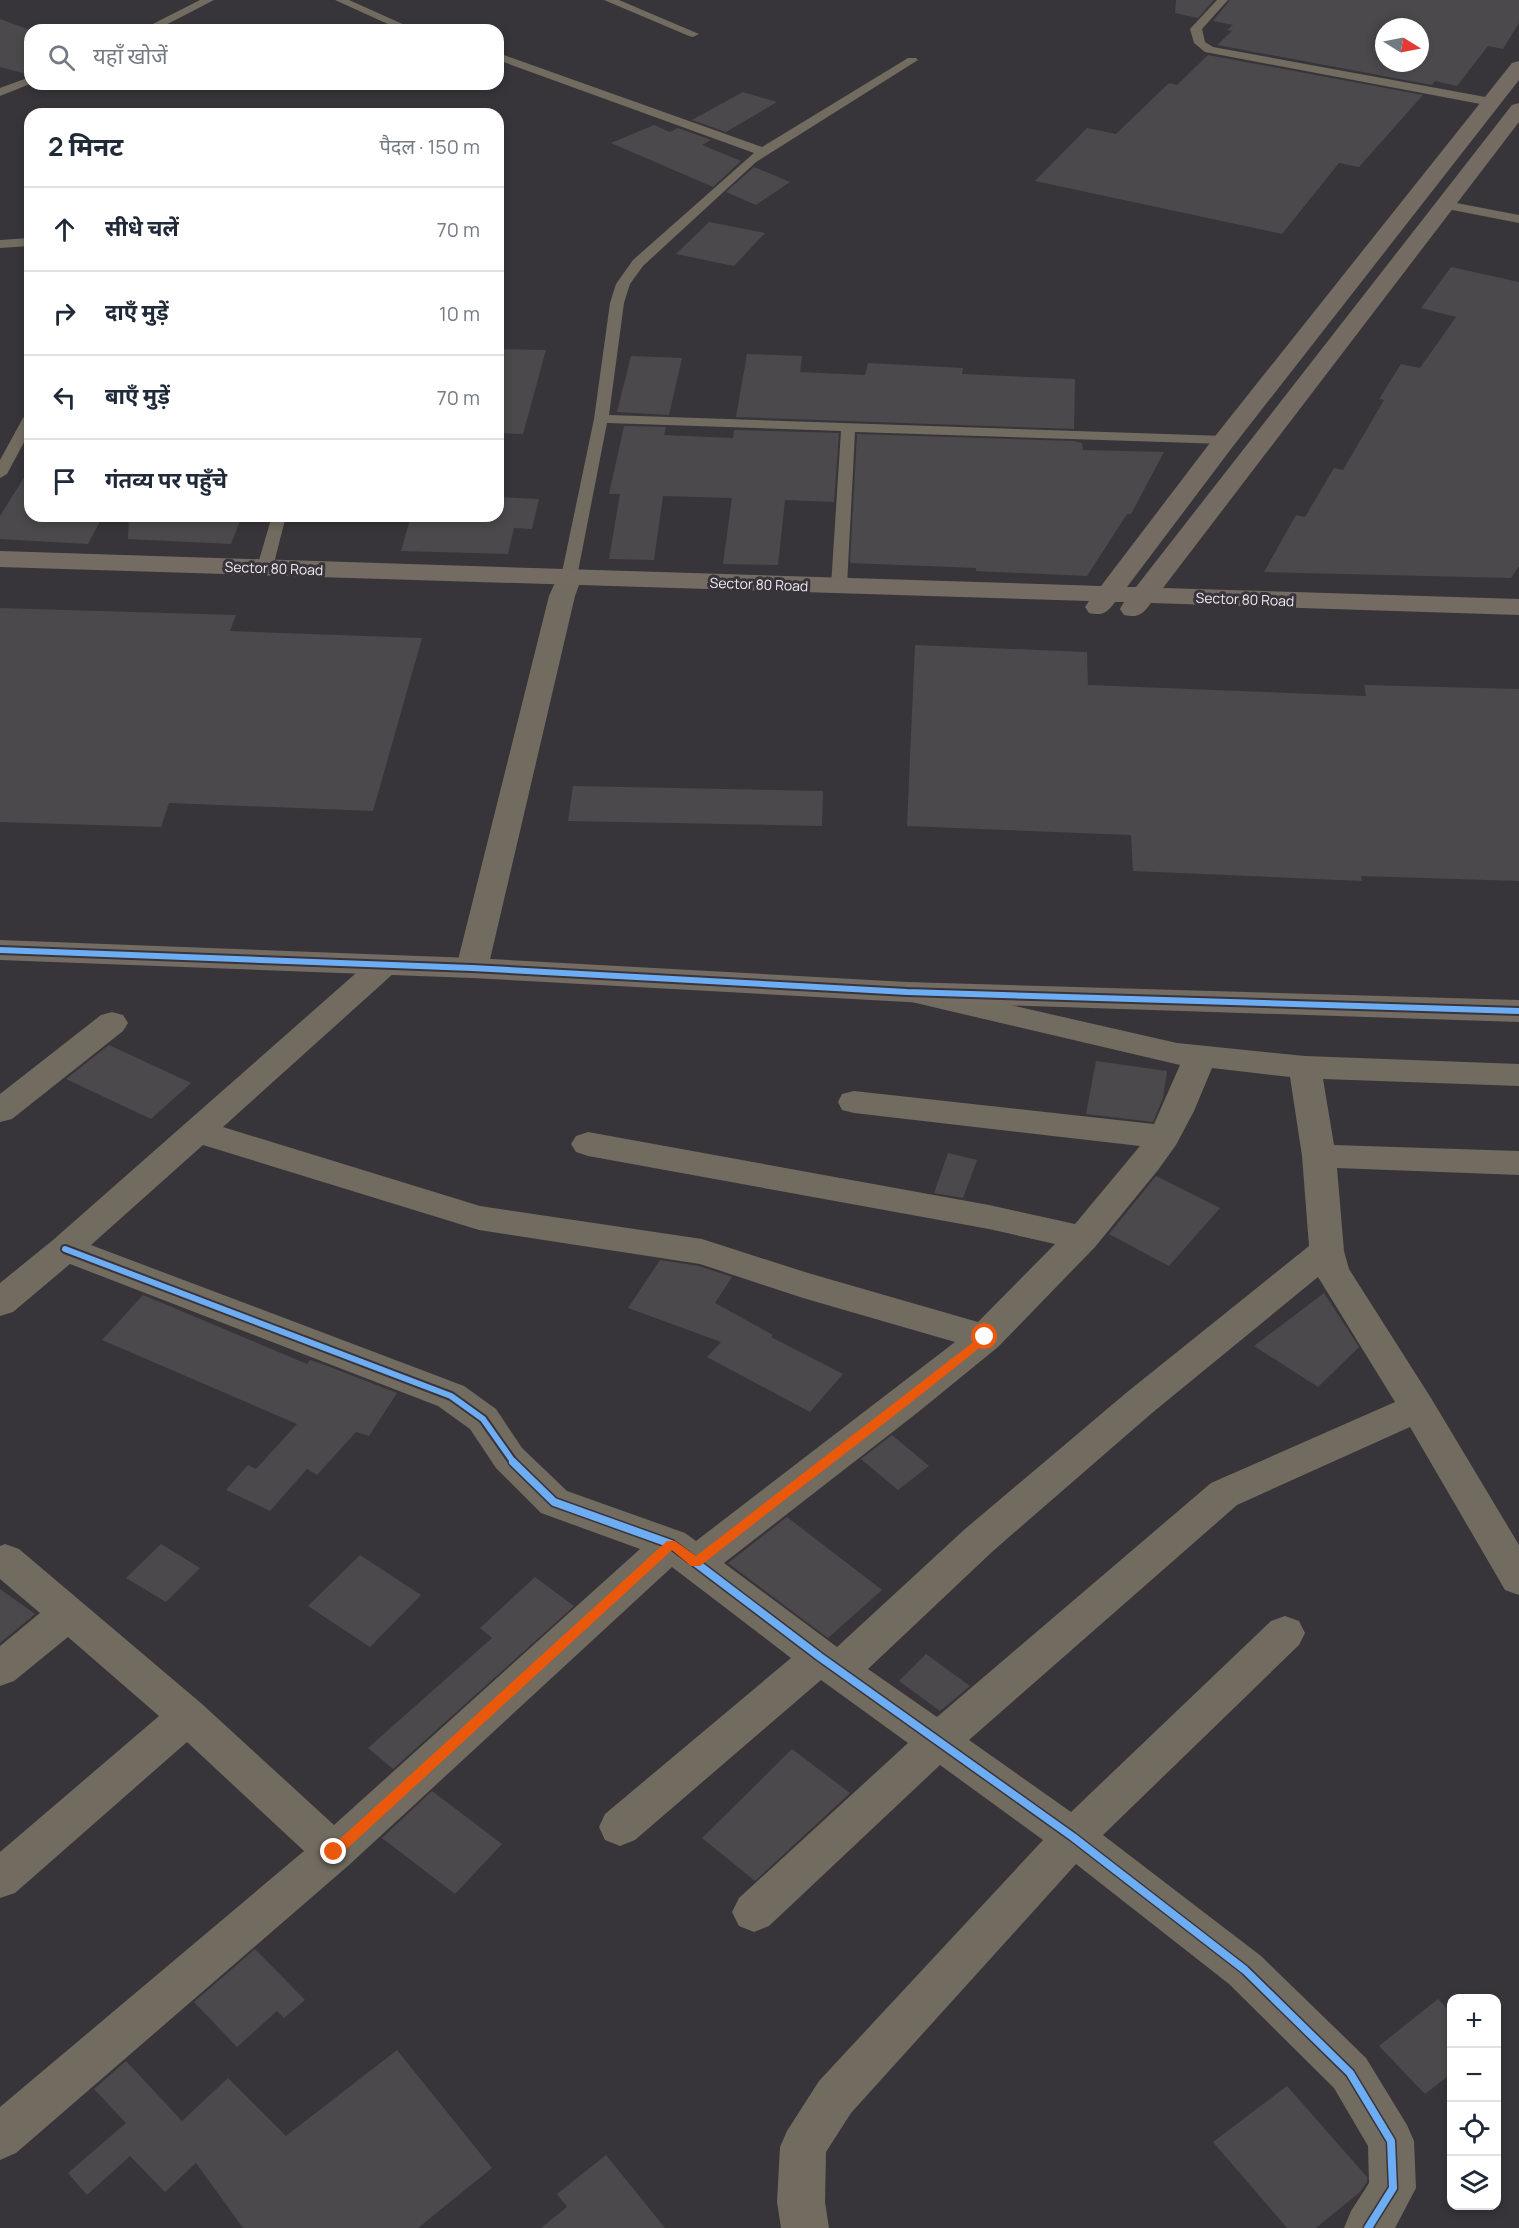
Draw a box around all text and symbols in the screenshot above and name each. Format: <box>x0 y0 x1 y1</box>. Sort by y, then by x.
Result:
north arrow <box>1375 18 1429 72</box>
search box <box>24 24 504 90</box>
icon: search <box>45 41 78 74</box>
text: यहाँ खोजें <box>93 41 168 71</box>
text: 2 मिनट <box>48 128 123 164</box>
text: पैदल · 150 m <box>379 133 480 160</box>
icon: ahead <box>48 213 81 246</box>
text: सीधे चलें <box>105 213 179 243</box>
text: 70 m <box>437 216 480 243</box>
icon: right <box>48 297 81 330</box>
text: दाएँ मुड़ें <box>105 297 168 327</box>
text: 10 m <box>439 300 480 327</box>
icon: left <box>48 381 81 414</box>
text: बाएँ मुड़ें <box>105 381 170 411</box>
text: 70 m <box>437 384 480 411</box>
icon: arrive <box>48 465 81 498</box>
text: गंतव्य पर पहुँचे <box>105 465 227 495</box>
street label: Sector 80 Road <box>224 557 324 579</box>
street label: Sector 80 Road <box>709 573 809 595</box>
street label: Sector 80 Road <box>1195 588 1295 610</box>
route start <box>971 1323 997 1349</box>
route end <box>320 1838 346 1864</box>
map controls <box>1447 1994 1501 2210</box>
button: + <box>1447 1994 1501 2048</box>
button: − <box>1447 2048 1501 2102</box>
button: locate <box>1447 2102 1501 2156</box>
button: layers <box>1447 2156 1501 2210</box>

